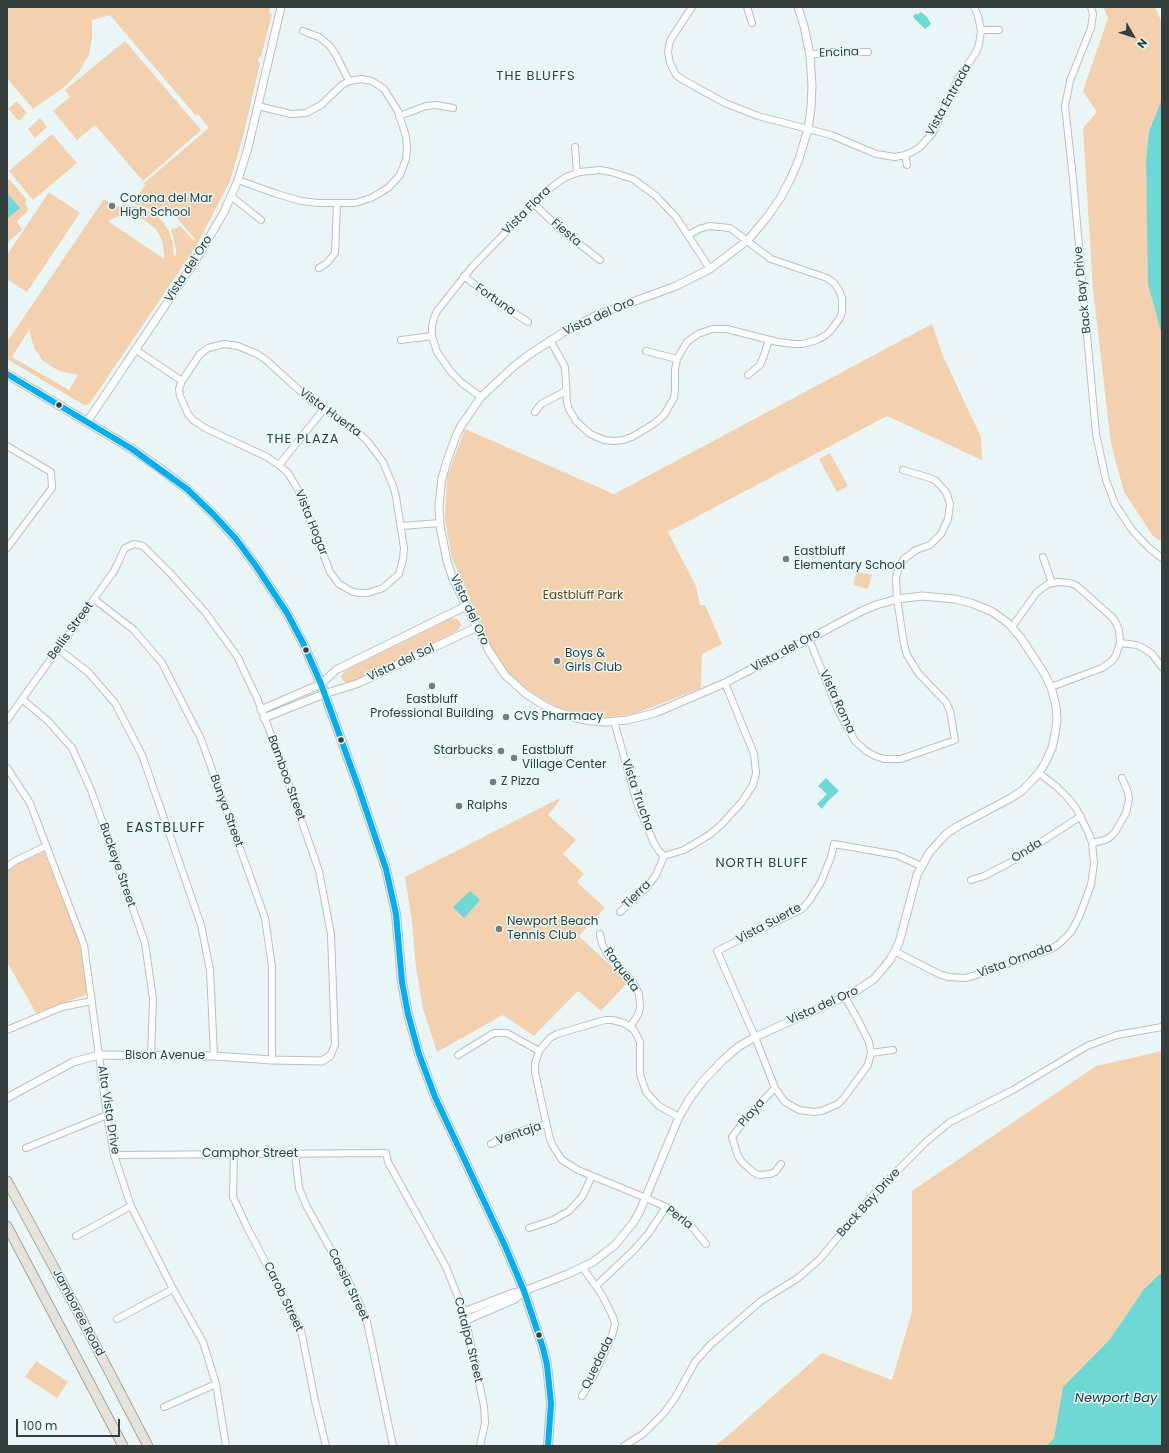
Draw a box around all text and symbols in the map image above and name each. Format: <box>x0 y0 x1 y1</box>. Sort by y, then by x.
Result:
north arrow <box>1113 16 1153 56</box>
text: N <box>1134 35 1151 52</box>
street label: Encina <box>819 45 859 61</box>
street label: Vista Entrada <box>923 62 975 138</box>
district label: THE BLUFFS <box>496 69 576 85</box>
street label: Vista Flora <box>500 184 554 238</box>
place label: Corona del Mar High School <box>120 192 213 220</box>
marker: Corona del Mar High School <box>107 201 117 211</box>
street label: Fiesta <box>548 216 584 250</box>
street label: Vista del Oro <box>162 233 216 305</box>
street label: Back Bay Drive <box>1071 246 1095 334</box>
street label: Fortuna <box>472 281 518 319</box>
street label: Vista del Oro <box>561 295 637 339</box>
street label: Vista Huerta <box>296 386 364 440</box>
unlabelled marker <box>54 400 64 410</box>
district label: THE PLAZA <box>267 432 339 448</box>
street label: Vista Hogar <box>291 488 331 558</box>
place label: Eastbluff Elementary School <box>794 545 905 573</box>
marker: Eastbluff Elementary School <box>781 554 791 564</box>
street label: Vista del Oro <box>446 572 492 648</box>
park label: Eastbluff Park <box>543 589 623 603</box>
street label: Bellis Street <box>45 599 97 663</box>
street label: Vista del Oro <box>749 627 823 675</box>
street label: Vista del Sol <box>365 641 437 685</box>
unlabelled marker <box>301 645 311 655</box>
place label: Boys & Girls Club <box>565 647 622 675</box>
marker: Boys & Girls Club <box>552 656 562 666</box>
street label: Vista Roma <box>816 668 858 736</box>
marker: Eastbluff Professional Building <box>427 681 437 691</box>
place label: Eastbluff Professional Building <box>370 693 494 721</box>
place label: CVS Pharmacy <box>514 710 603 724</box>
marker: CVS Pharmacy <box>501 712 511 722</box>
street label: Bamboo Street <box>264 733 308 823</box>
unlabelled marker <box>336 735 346 745</box>
place label: Starbucks <box>433 744 493 758</box>
place label: Eastbluff Village Center <box>522 744 607 772</box>
marker: Starbucks <box>496 746 506 756</box>
marker: Eastbluff Village Center <box>509 753 519 763</box>
street label: Vista Trucha <box>618 757 656 833</box>
street label: Bunya Street <box>206 773 246 849</box>
place label: Z Pizza <box>501 775 540 789</box>
marker: Z Pizza <box>488 777 498 787</box>
place label: Ralphs <box>467 799 507 813</box>
marker: Ralphs <box>454 801 464 811</box>
district label: EASTBLUFF <box>126 820 206 836</box>
street label: Buckeye Street <box>96 821 138 909</box>
street label: Onda <box>1009 836 1045 866</box>
district label: NORTH BLUFF <box>715 856 809 872</box>
street label: Tierra <box>620 878 654 912</box>
street label: Vista Suerte <box>734 901 804 947</box>
place label: Newport Beach Tennis Club <box>507 915 598 943</box>
marker: Newport Beach Tennis Club <box>494 924 504 934</box>
street label: Vista Ornada <box>975 941 1055 981</box>
street label: Raqueta <box>600 945 642 995</box>
street label: Vista del Oro <box>785 984 861 1028</box>
street label: Bison Avenue <box>125 1049 205 1063</box>
street label: Alta Vista Drive <box>94 1065 122 1155</box>
street label: Playa <box>736 1096 768 1130</box>
street label: Ventaja <box>495 1120 543 1148</box>
street label: Camphor Street <box>202 1147 298 1161</box>
street label: Back Bay Drive <box>834 1166 904 1240</box>
street label: Perla <box>663 1203 695 1233</box>
street label: Cassia Street <box>324 1246 372 1324</box>
street label: Carob Street <box>260 1260 306 1334</box>
street label: Jamboree Road <box>49 1267 107 1359</box>
street label: Catalpa Street <box>450 1296 486 1384</box>
unlabelled marker <box>534 1330 544 1340</box>
street label: Quedada <box>579 1334 617 1392</box>
water label: Newport Bay <box>1075 1391 1157 1407</box>
scale bar <box>18 1411 122 1437</box>
text: 100 m <box>23 1417 57 1434</box>

